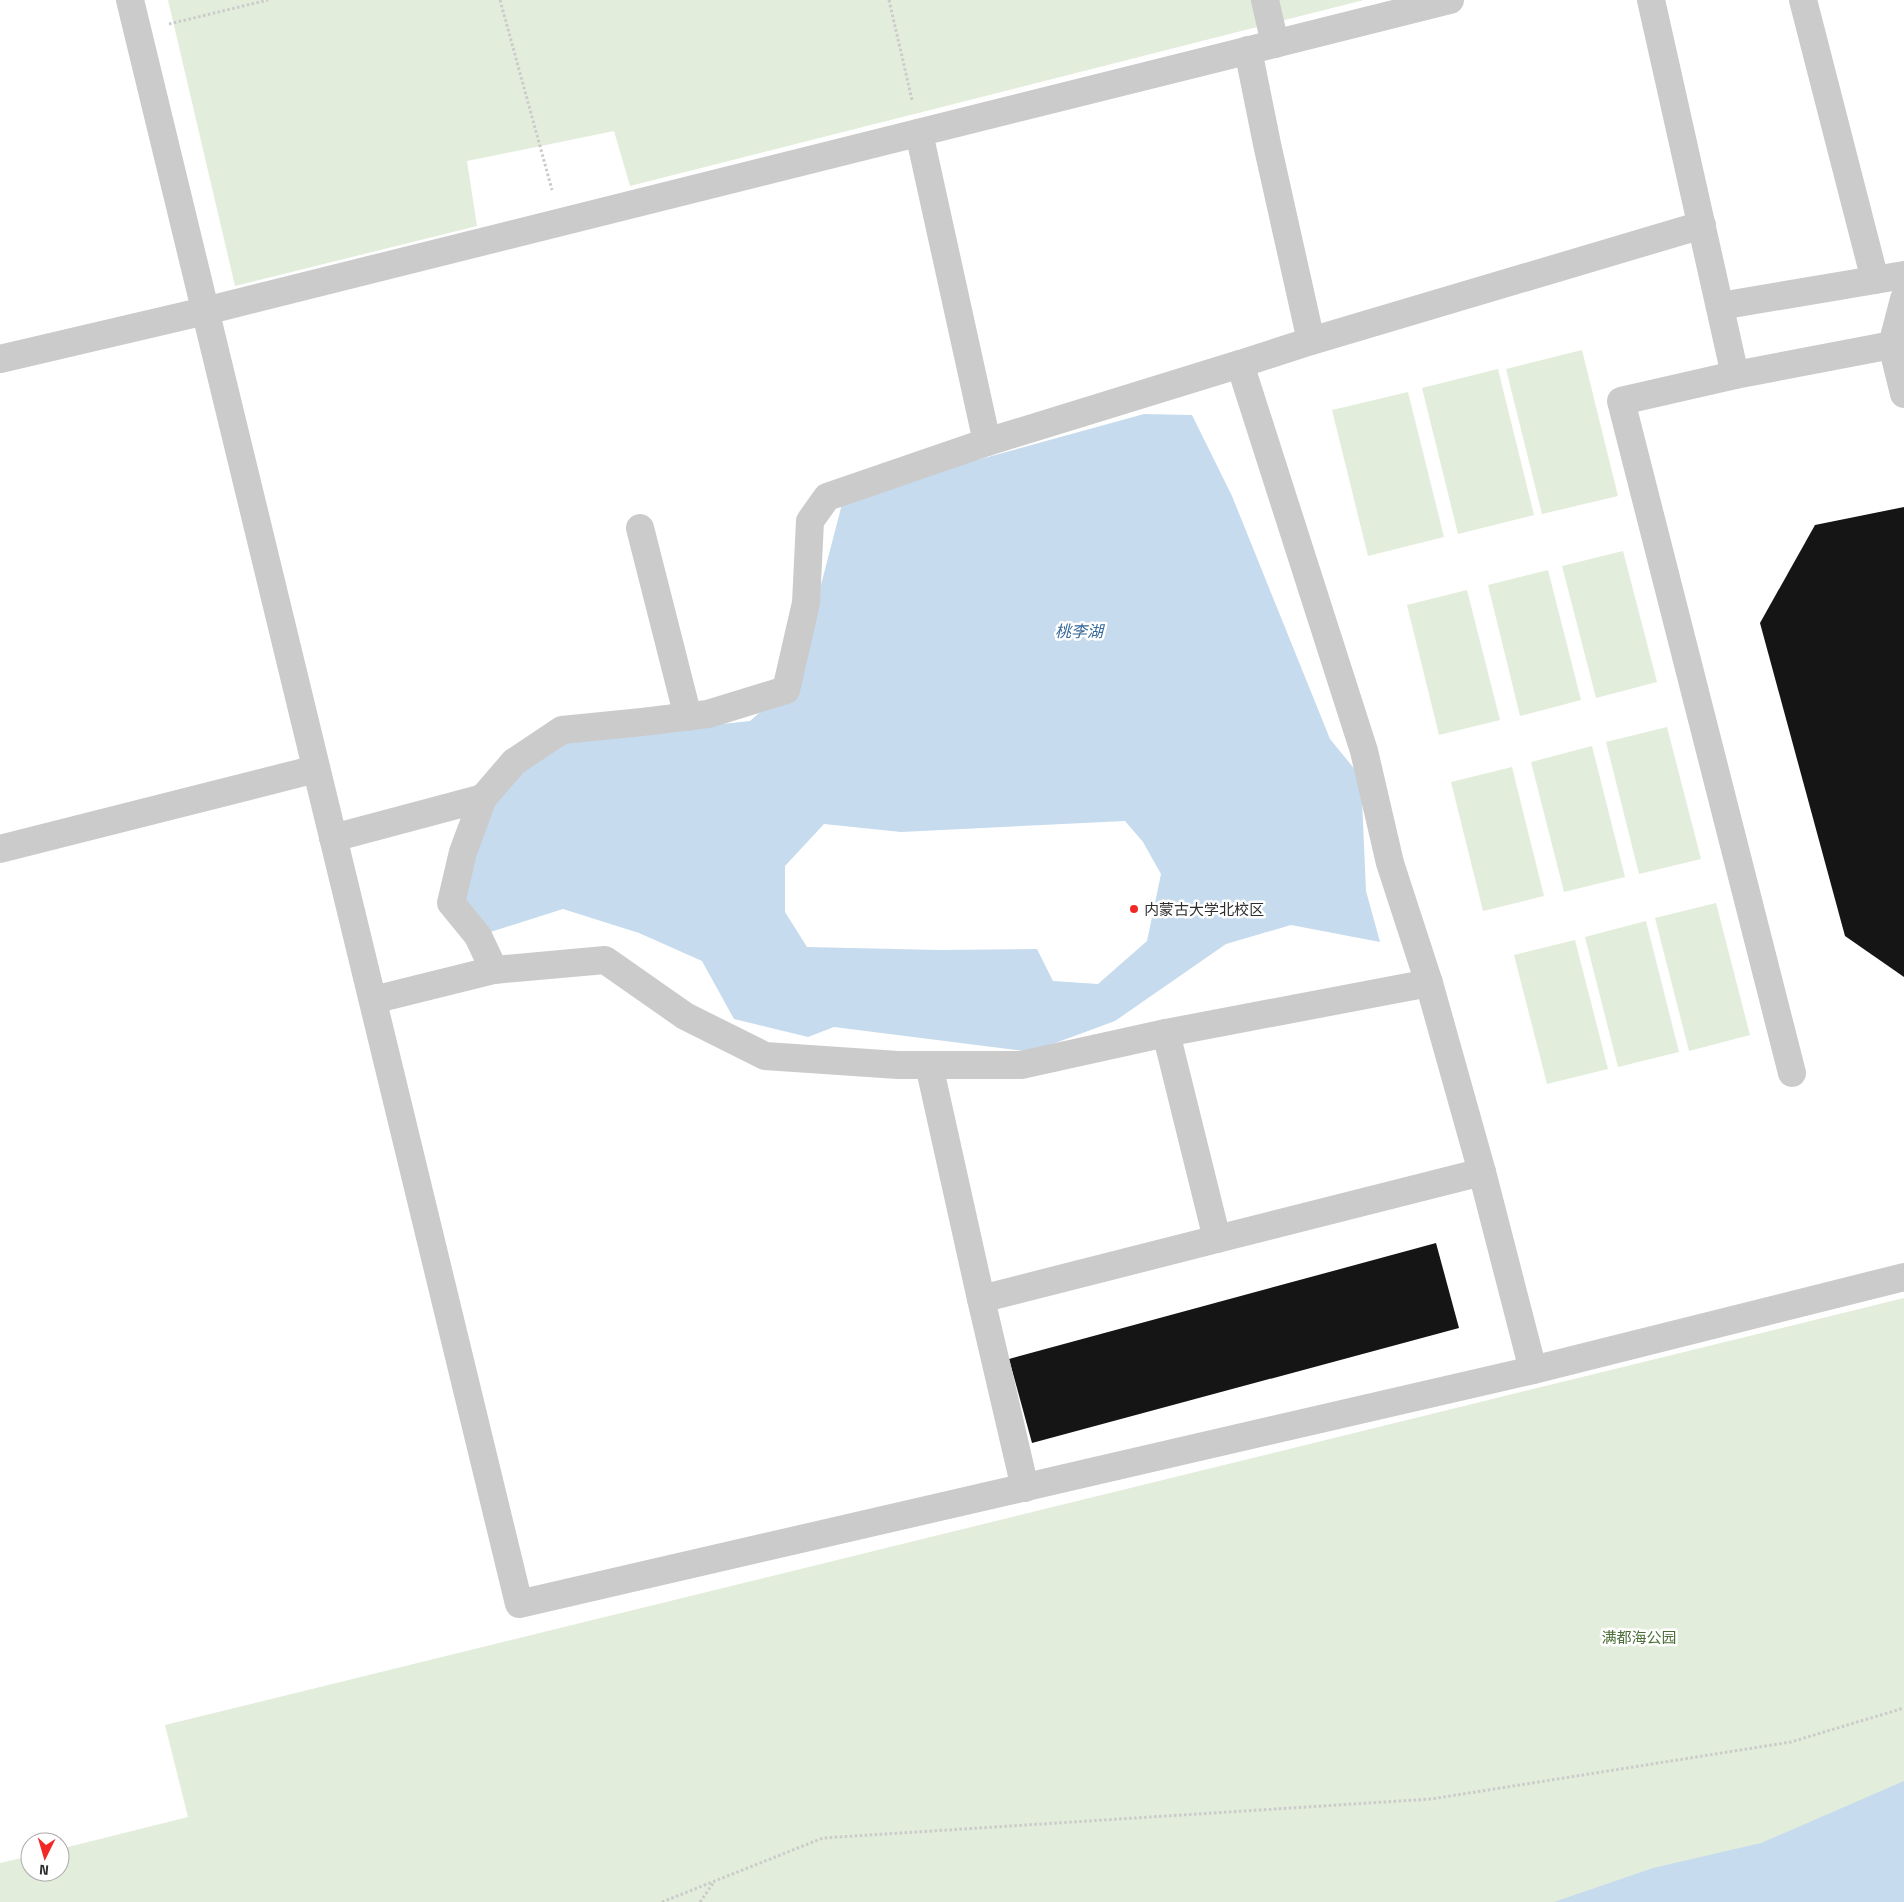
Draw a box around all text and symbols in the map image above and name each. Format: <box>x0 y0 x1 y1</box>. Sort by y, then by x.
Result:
water label: 桃李湖 <box>1055 619 1106 643</box>
place label: 内蒙古大学北校区 <box>1144 898 1264 921</box>
marker: 内蒙古大学北校区 <box>1128 903 1140 915</box>
park label: 满都海公园 <box>1601 1626 1677 1649</box>
north arrow <box>20 1832 70 1882</box>
text: N <box>38 1860 50 1881</box>

